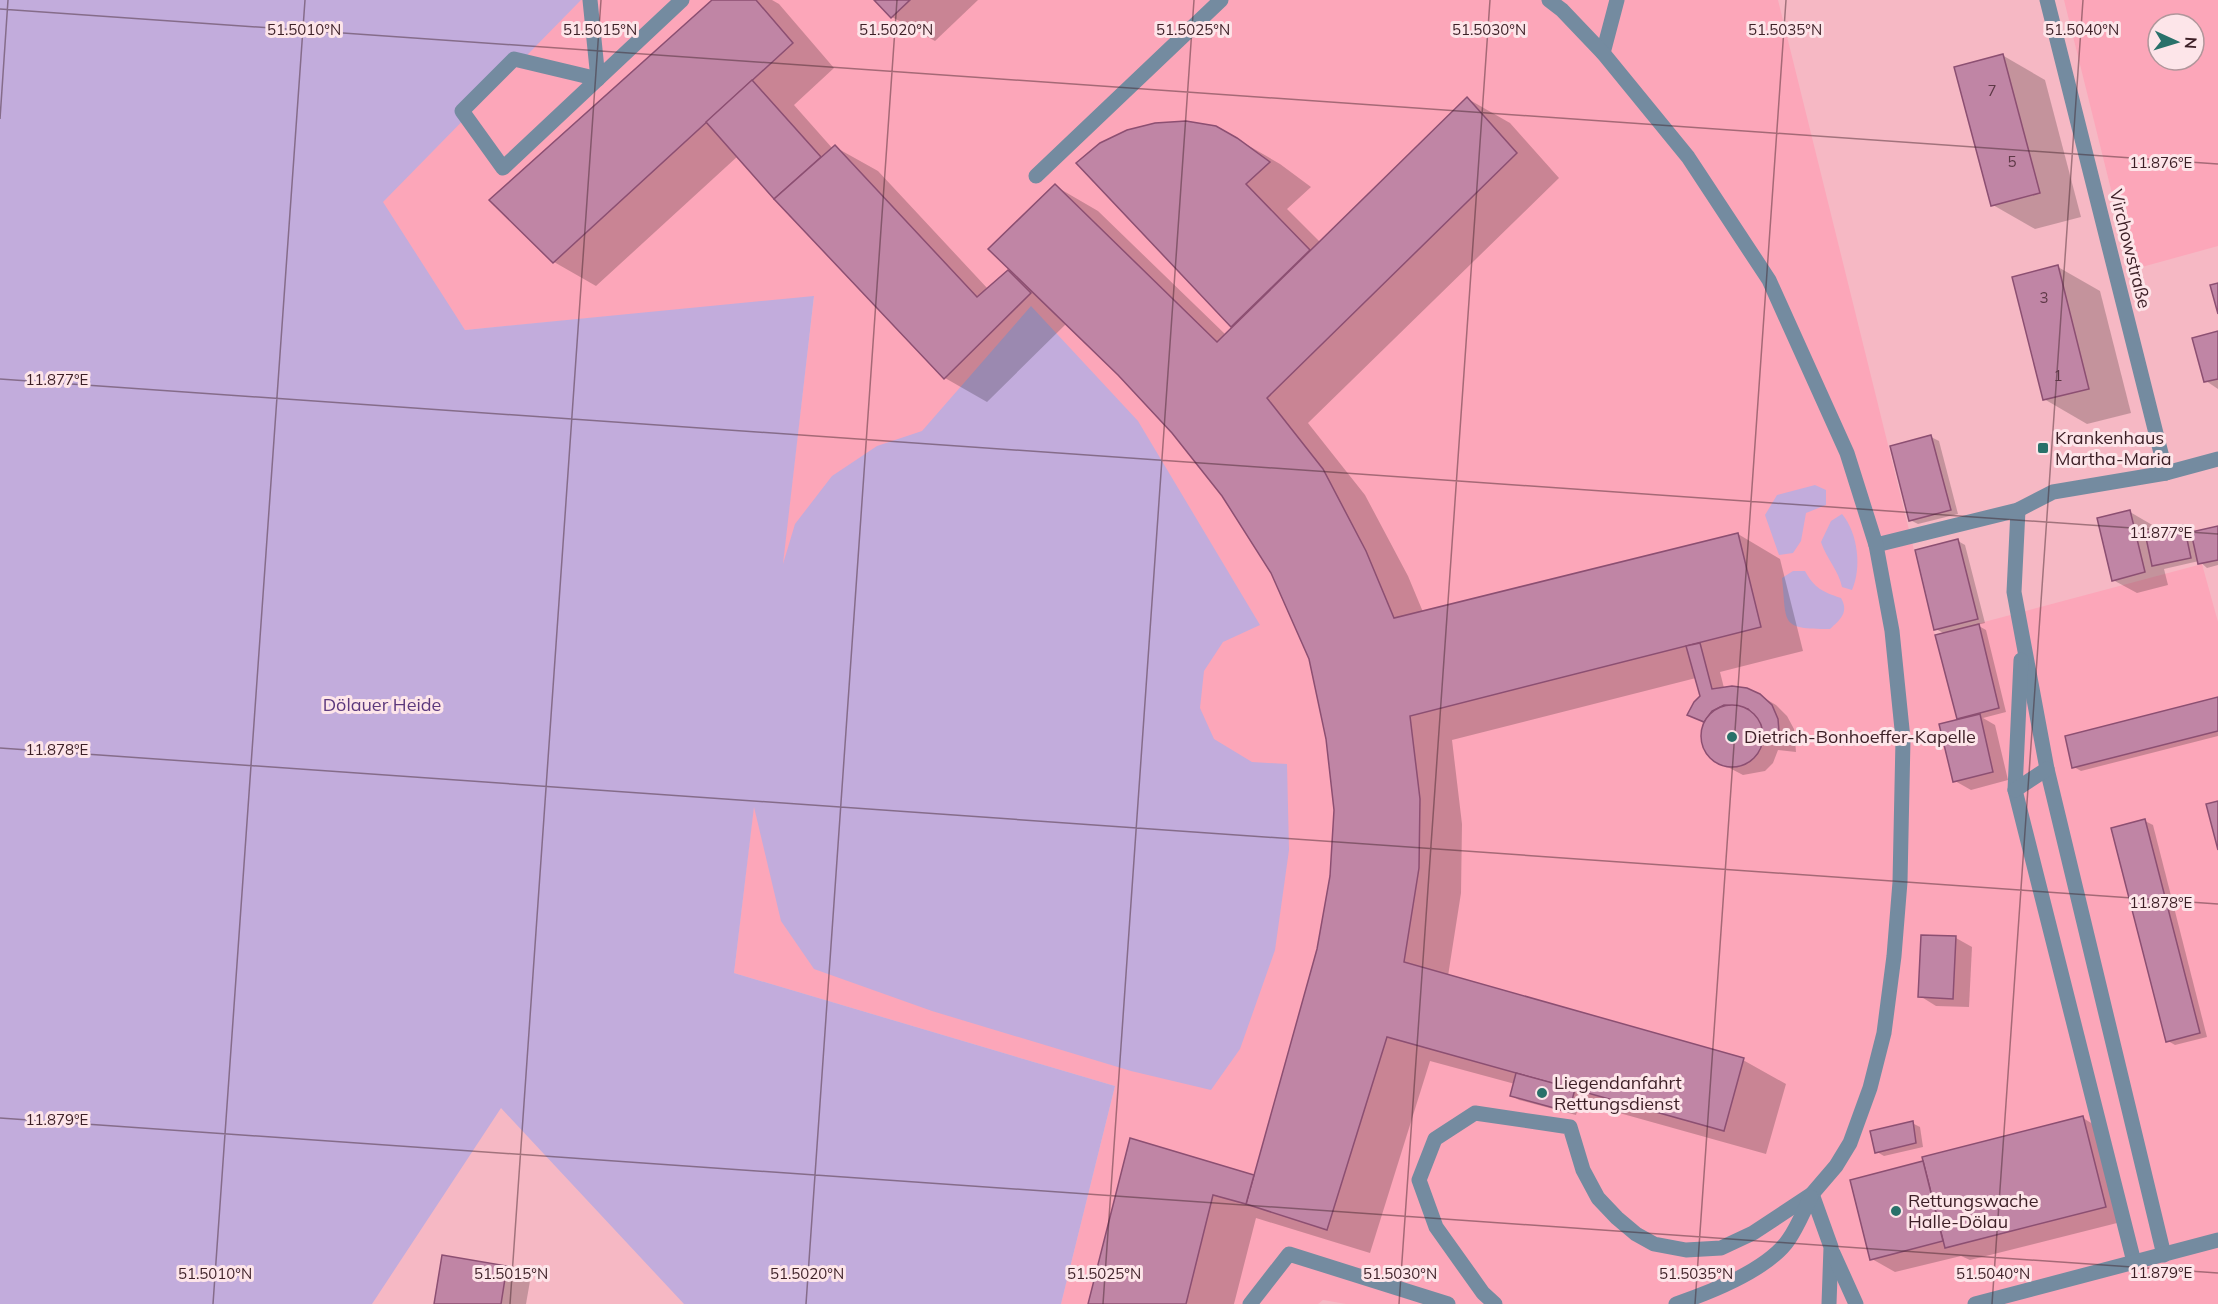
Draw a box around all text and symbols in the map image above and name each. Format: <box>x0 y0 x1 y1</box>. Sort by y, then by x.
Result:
north arrow <box>2146 12 2206 72</box>
text: 51.5010°N <box>267 20 341 39</box>
text: 51.5015°N <box>563 20 637 39</box>
text: 51.5020°N <box>859 20 933 39</box>
text: 51.5025°N <box>1156 20 1230 39</box>
text: 51.5030°N <box>1452 20 1526 39</box>
text: 51.5035°N <box>1748 20 1822 39</box>
text: 51.5040°N <box>2045 20 2119 39</box>
text: N <box>2181 36 2201 50</box>
house number: 7 <box>1987 81 1997 100</box>
house number: 5 <box>2007 152 2017 171</box>
text: 11.876°E <box>2130 153 2193 172</box>
street label: Virchowstraße <box>2105 187 2156 311</box>
house number: 3 <box>2039 288 2049 307</box>
house number: 1 <box>2053 366 2063 385</box>
text: 11.877°E <box>26 370 89 389</box>
place label: Krankenhaus Martha-Maria <box>2055 426 2171 470</box>
marker: Krankenhaus Martha-Maria <box>2036 441 2050 455</box>
text: 11.877°E <box>2130 523 2193 542</box>
park label: Dölauer Heide <box>323 693 441 716</box>
place label: Dietrich-Bonhoeffer-Kapelle <box>1744 725 1976 748</box>
marker: Dietrich-Bonhoeffer-Kapelle <box>1725 730 1739 744</box>
text: 11.878°E <box>26 740 89 759</box>
text: 11.878°E <box>2130 893 2193 912</box>
place label: Liegendanfahrt Rettungsdienst <box>1554 1071 1682 1115</box>
marker: Liegendanfahrt Rettungsdienst <box>1535 1086 1549 1100</box>
text: 11.879°E <box>26 1110 89 1129</box>
place label: Rettungswache Halle-Dölau <box>1908 1189 2038 1233</box>
marker: Rettungswache Halle-Dölau <box>1889 1204 1903 1218</box>
text: 11.879°E <box>2130 1263 2193 1282</box>
text: 51.5010°N <box>178 1264 252 1283</box>
text: 51.5015°N <box>474 1264 548 1283</box>
text: 51.5020°N <box>770 1264 844 1283</box>
text: 51.5025°N <box>1067 1264 1141 1283</box>
text: 51.5030°N <box>1363 1264 1437 1283</box>
text: 51.5035°N <box>1659 1264 1733 1283</box>
text: 51.5040°N <box>1956 1264 2030 1283</box>

